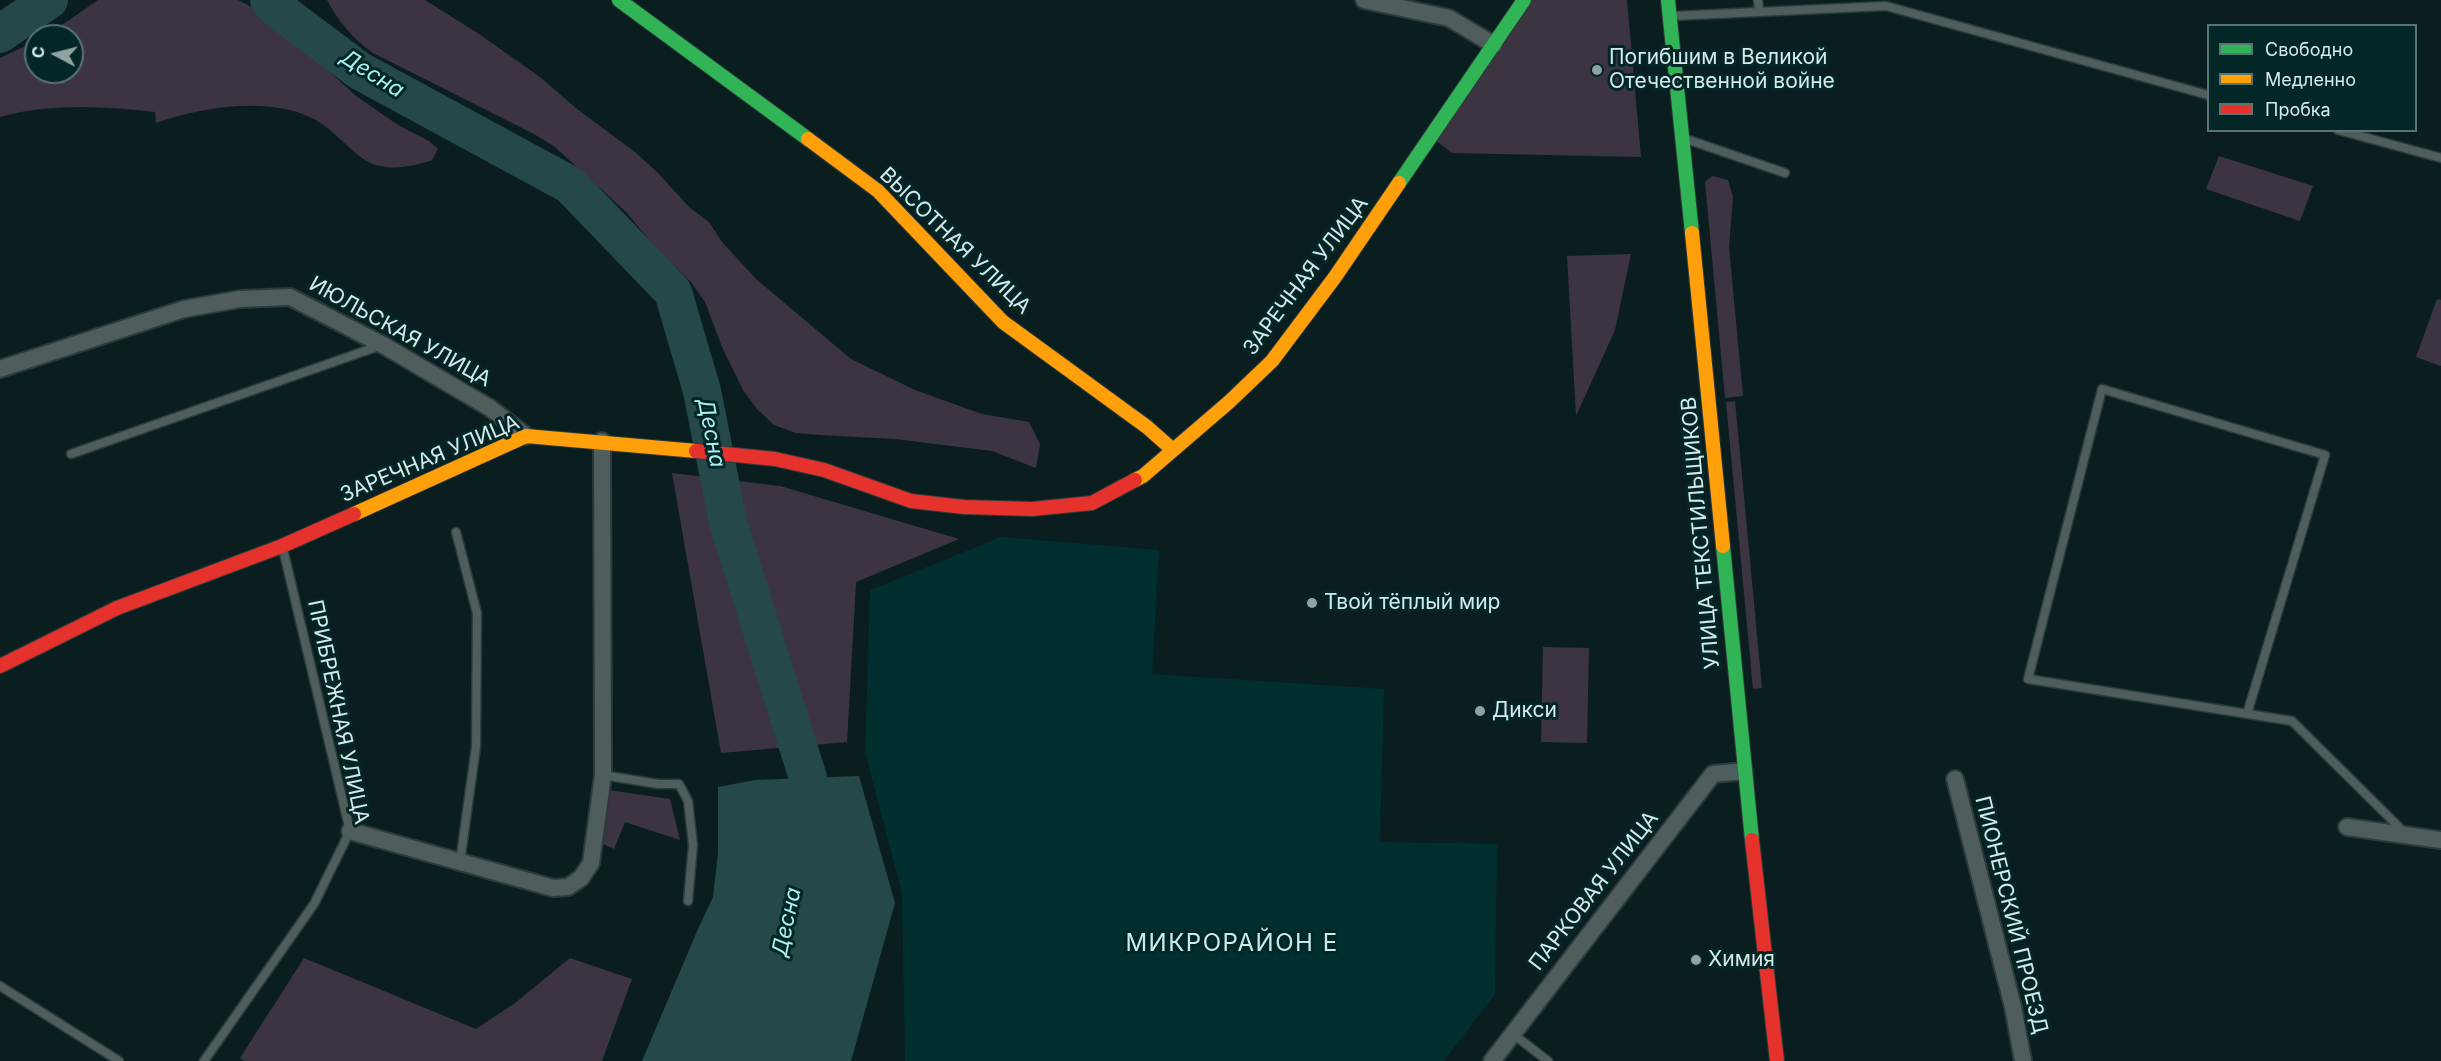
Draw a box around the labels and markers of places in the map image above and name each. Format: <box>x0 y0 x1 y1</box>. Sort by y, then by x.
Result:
place label: Погибшим в Великой Отечественной войне <box>1609 45 1835 95</box>
marker: Погибшим в Великой Отечественной войне <box>1590 63 1604 77</box>
place label: Твой тёплый мир <box>1324 590 1500 616</box>
marker: Твой тёплый мир <box>1305 596 1319 610</box>
place label: Дикси <box>1492 698 1557 724</box>
marker: Дикси <box>1473 704 1487 718</box>
place label: Химия <box>1708 947 1775 973</box>
marker: Химия <box>1689 953 1703 967</box>

